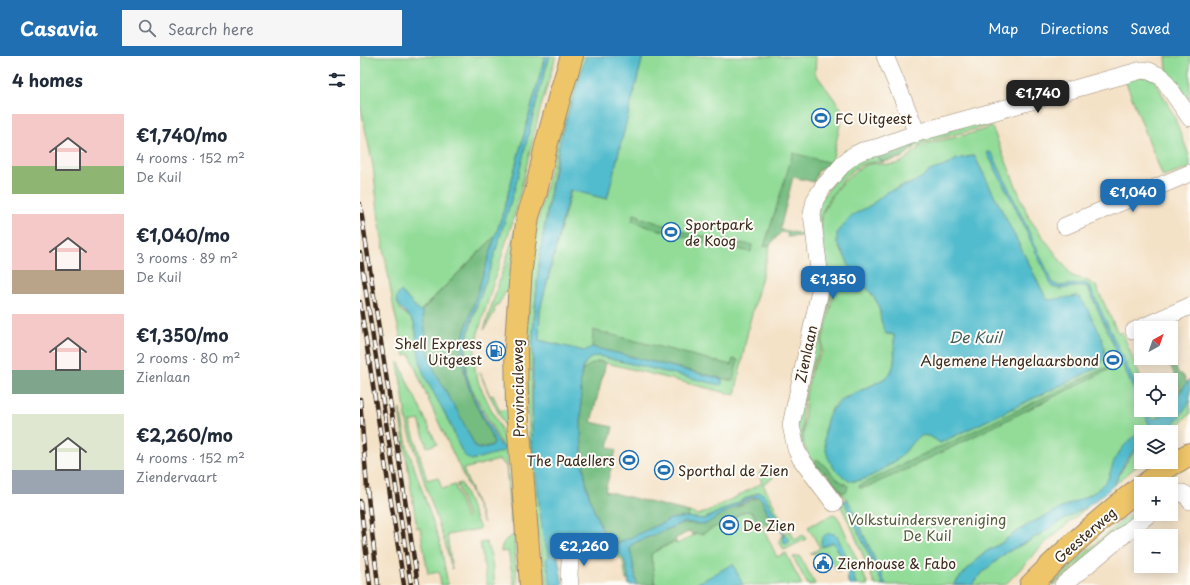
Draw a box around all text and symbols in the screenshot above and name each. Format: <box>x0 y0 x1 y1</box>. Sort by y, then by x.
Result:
search box <box>122 10 402 46</box>
text: Casavia <box>20 14 98 42</box>
icon: search <box>136 17 158 39</box>
text: Search here <box>168 17 254 40</box>
text: Map <box>988 18 1018 39</box>
text: Directions <box>1040 18 1108 39</box>
text: Saved <box>1130 18 1170 39</box>
text: 4 homes <box>12 67 83 93</box>
icon: filters <box>326 69 348 91</box>
pin: €1,740 <box>1005 80 1071 114</box>
text: €1,740 <box>1015 83 1061 102</box>
sports icon: FC Uitgeest <box>810 107 832 129</box>
place label: FC Uitgeest <box>835 108 912 129</box>
text: €1,740/mo <box>136 122 227 148</box>
icon: home <box>44 130 92 178</box>
text: 4 rooms · 152 m² <box>136 148 245 167</box>
text: De Kuil <box>136 167 182 186</box>
pin: €1,040 <box>1100 179 1166 213</box>
text: €1,040 <box>1109 182 1157 201</box>
place label: Sportpark de Koog <box>685 214 754 251</box>
sports icon: Sportpark de Koog <box>660 221 682 243</box>
text: €1,040/mo <box>136 222 230 248</box>
icon: home <box>44 230 92 278</box>
text: 3 rooms · 89 m² <box>136 248 238 267</box>
pin: €1,350 <box>800 266 866 300</box>
text: De Kuil <box>136 267 182 286</box>
text: €1,350 <box>810 269 856 288</box>
north arrow <box>1134 321 1178 365</box>
map controls <box>1134 321 1178 573</box>
text: €1,350/mo <box>136 322 228 348</box>
street label: Zienlaan <box>790 323 822 385</box>
water label: De Kuil <box>949 325 1004 348</box>
icon: home <box>44 330 92 378</box>
place label: Shell Express Uitgeest <box>394 333 482 370</box>
street label: Provincialeweg <box>507 338 529 438</box>
fuel station icon: Shell Express Uitgeest <box>485 340 507 362</box>
text: 2 rooms · 80 m² <box>136 348 241 367</box>
sports icon: Algemene Hengelaarsbond <box>1102 349 1124 371</box>
place label: Algemene Hengelaarsbond <box>921 350 1099 371</box>
text: Zienlaan <box>136 367 190 386</box>
button: locate <box>1134 373 1178 417</box>
text: €2,260/mo <box>136 422 233 448</box>
button: layers <box>1134 425 1178 469</box>
icon: home <box>44 430 92 478</box>
text: 4 rooms · 152 m² <box>136 448 245 467</box>
sports icon: The Padellers <box>618 449 640 471</box>
place label: The Padellers <box>527 450 615 471</box>
sports icon: Sporthal de Zien <box>653 459 675 481</box>
place label: Sporthal de Zien <box>678 460 789 481</box>
text: Ziendervaart <box>136 467 217 486</box>
button: + <box>1134 477 1178 521</box>
street label: Geesterweg <box>1049 502 1121 568</box>
park label: Volkstuindersvereniging De Kuil <box>848 509 1006 546</box>
sports icon: De Zien <box>718 514 740 536</box>
place label: De Zien <box>743 515 795 536</box>
button: − <box>1134 529 1178 573</box>
pin: €2,260 <box>551 533 617 567</box>
text: €2,260 <box>559 536 609 555</box>
public building icon: Zienhouse & Fabo <box>812 552 834 574</box>
place label: Zienhouse & Fabo <box>837 553 956 574</box>

